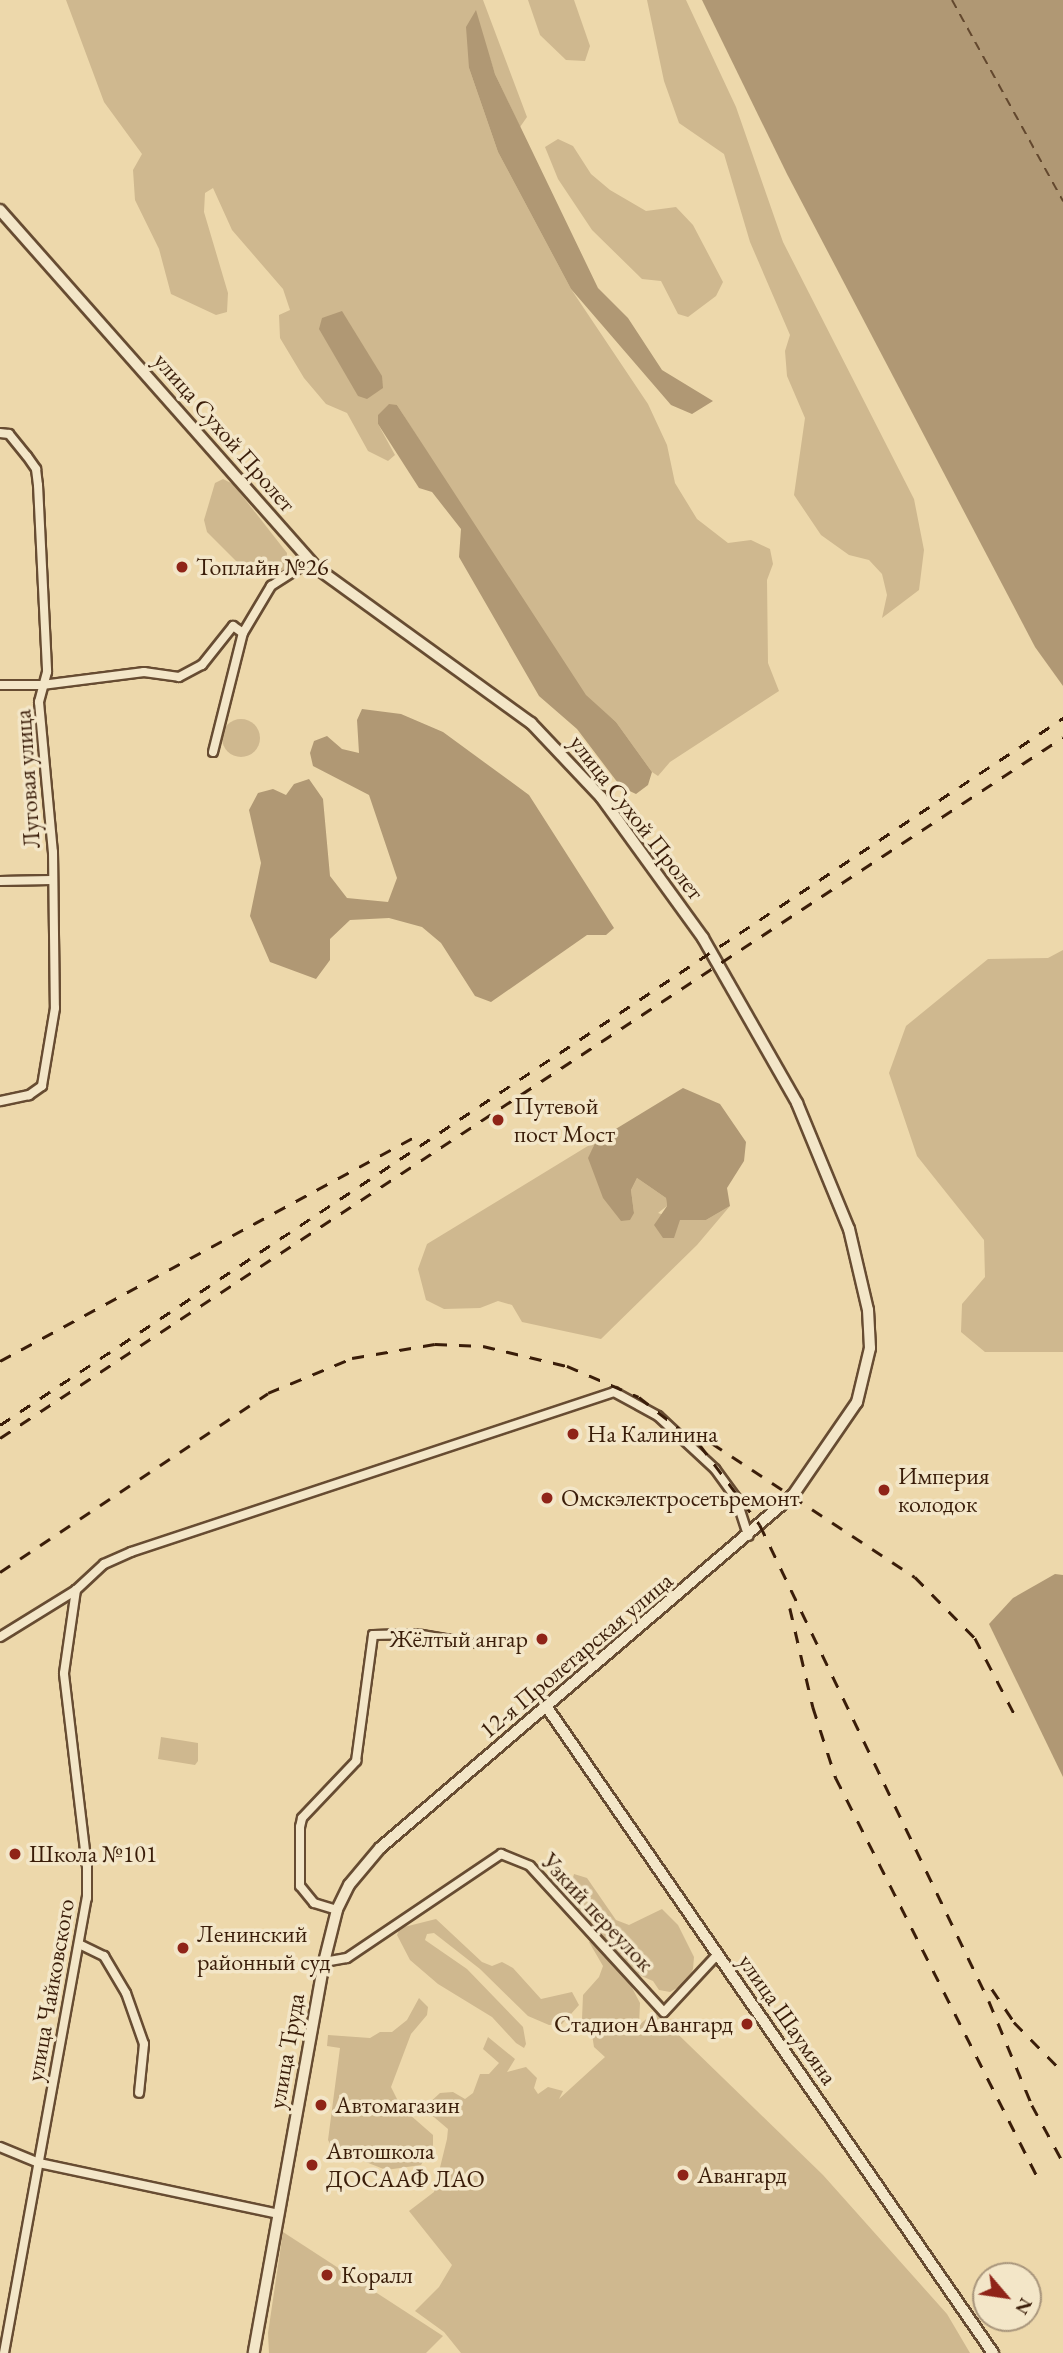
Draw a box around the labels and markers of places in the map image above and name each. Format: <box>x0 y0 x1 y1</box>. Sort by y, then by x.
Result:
place label: Топлайн №26 <box>196 553 328 581</box>
marker: Топлайн №26 <box>174 559 190 575</box>
place label: Путевой пост Мост <box>514 1092 615 1148</box>
marker: Путевой пост Мост <box>488 1110 508 1130</box>
place label: На Калинина <box>587 1420 718 1448</box>
marker: На Калинина <box>565 1426 581 1442</box>
place label: Империя колодок <box>898 1462 990 1518</box>
marker: Империя колодок <box>876 1482 892 1498</box>
place label: Омскэлектросетьремонт <box>561 1484 800 1512</box>
marker: Омскэлектросетьремонт <box>539 1490 555 1506</box>
place label: Жёлтый ангар <box>389 1625 528 1653</box>
marker: Жёлтый ангар <box>534 1631 550 1647</box>
place label: Школа №101 <box>29 1840 157 1868</box>
marker: Школа №101 <box>7 1846 23 1862</box>
place label: Ленинский районный суд <box>197 1920 330 1976</box>
marker: Ленинский районный суд <box>175 1940 191 1956</box>
place label: Стадион Авангард <box>554 2010 733 2038</box>
marker: Стадион Авангард <box>739 2016 755 2032</box>
place label: Автомагазин <box>335 2091 460 2119</box>
marker: Автомагазин <box>313 2097 329 2113</box>
place label: Автошкола ДОСААФ ЛАО <box>326 2137 485 2193</box>
marker: Автошкола ДОСААФ ЛАО <box>304 2157 320 2173</box>
place label: Авангард <box>697 2161 787 2189</box>
marker: Авангард <box>675 2167 691 2183</box>
place label: Коралл <box>341 2261 413 2289</box>
marker: Коралл <box>319 2267 335 2283</box>

